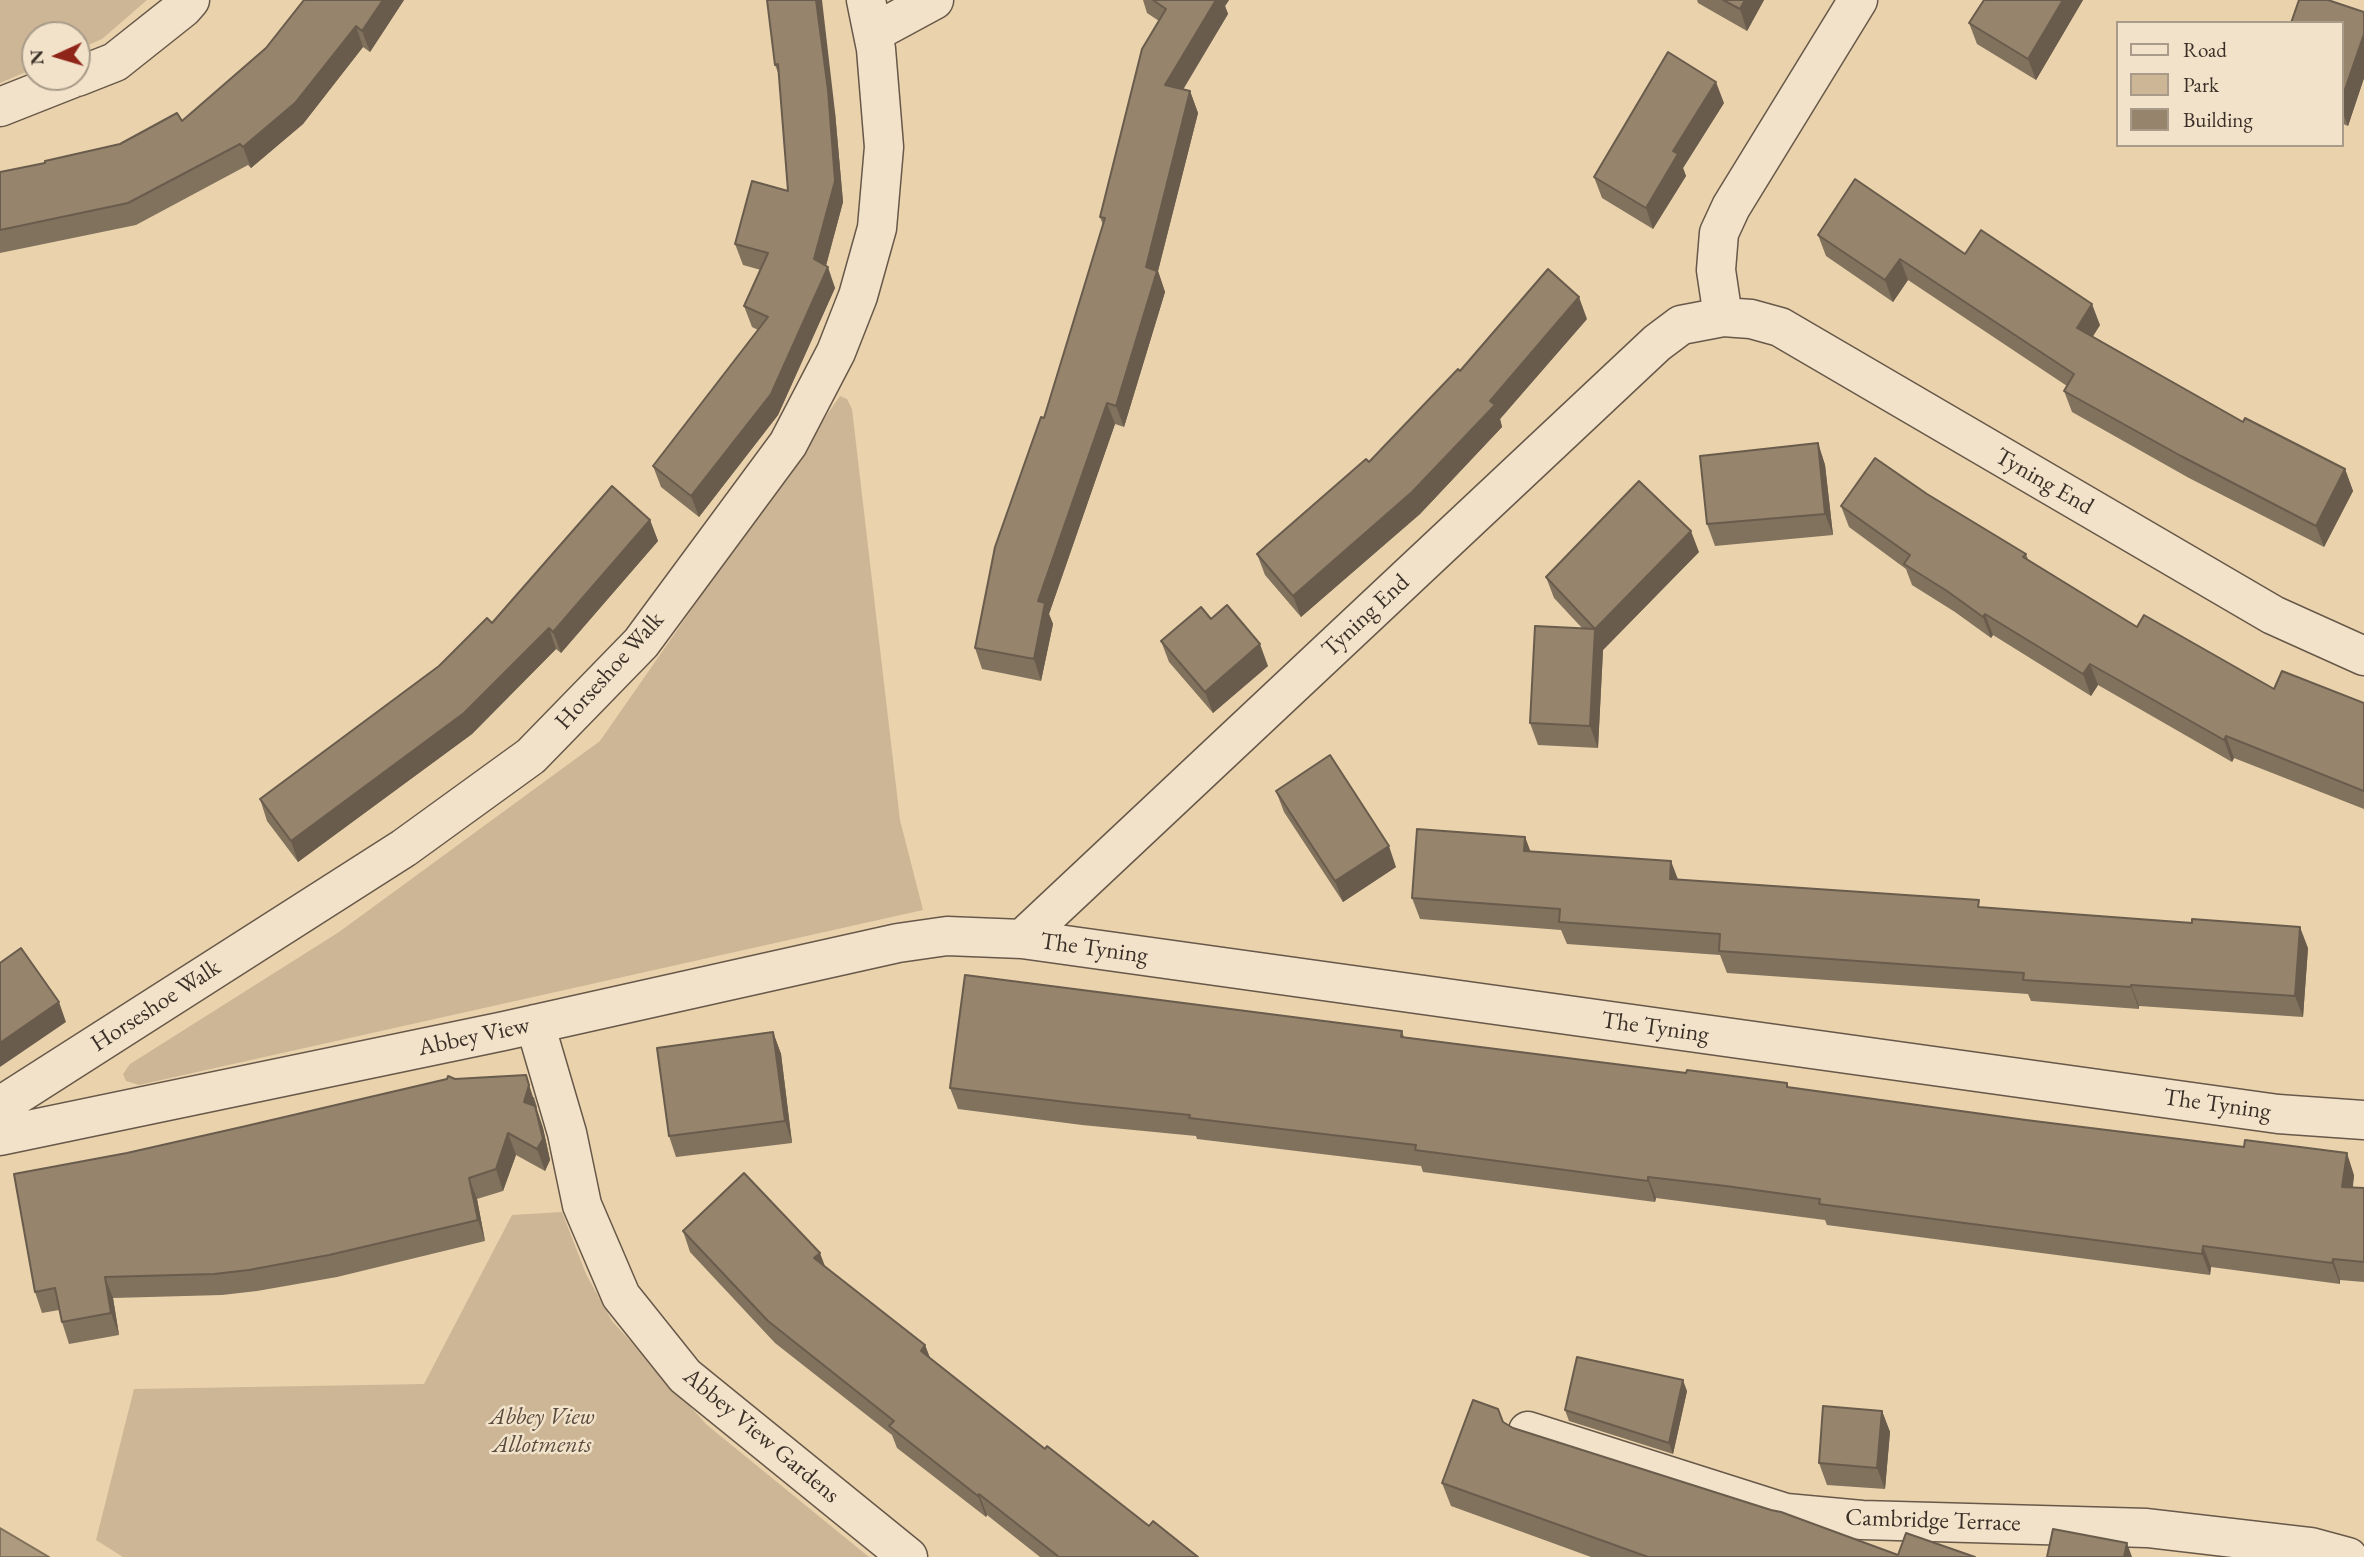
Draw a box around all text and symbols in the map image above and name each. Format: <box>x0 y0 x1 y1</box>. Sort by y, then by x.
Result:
north arrow <box>21 21 91 91</box>
legend <box>2116 21 2343 147</box>
text: Road <box>2183 36 2227 63</box>
text: N <box>24 49 50 66</box>
text: Park <box>2183 71 2219 98</box>
text: Building <box>2183 106 2253 133</box>
street label: Tyning End <box>1990 442 2098 522</box>
street label: Tyning End <box>1316 568 1416 664</box>
street label: Horseshoe Walk <box>550 606 670 736</box>
street label: The Tyning <box>1038 927 1150 971</box>
street label: Horseshoe Walk <box>86 953 226 1059</box>
street label: The Tyning <box>1599 1006 1711 1050</box>
street label: Abbey View <box>416 1011 532 1063</box>
street label: The Tyning <box>2161 1083 2273 1127</box>
street label: Abbey View Gardens <box>677 1362 845 1510</box>
park label: Abbey View Allotments <box>489 1403 595 1459</box>
street label: Cambridge Terrace <box>1845 1504 2021 1538</box>

